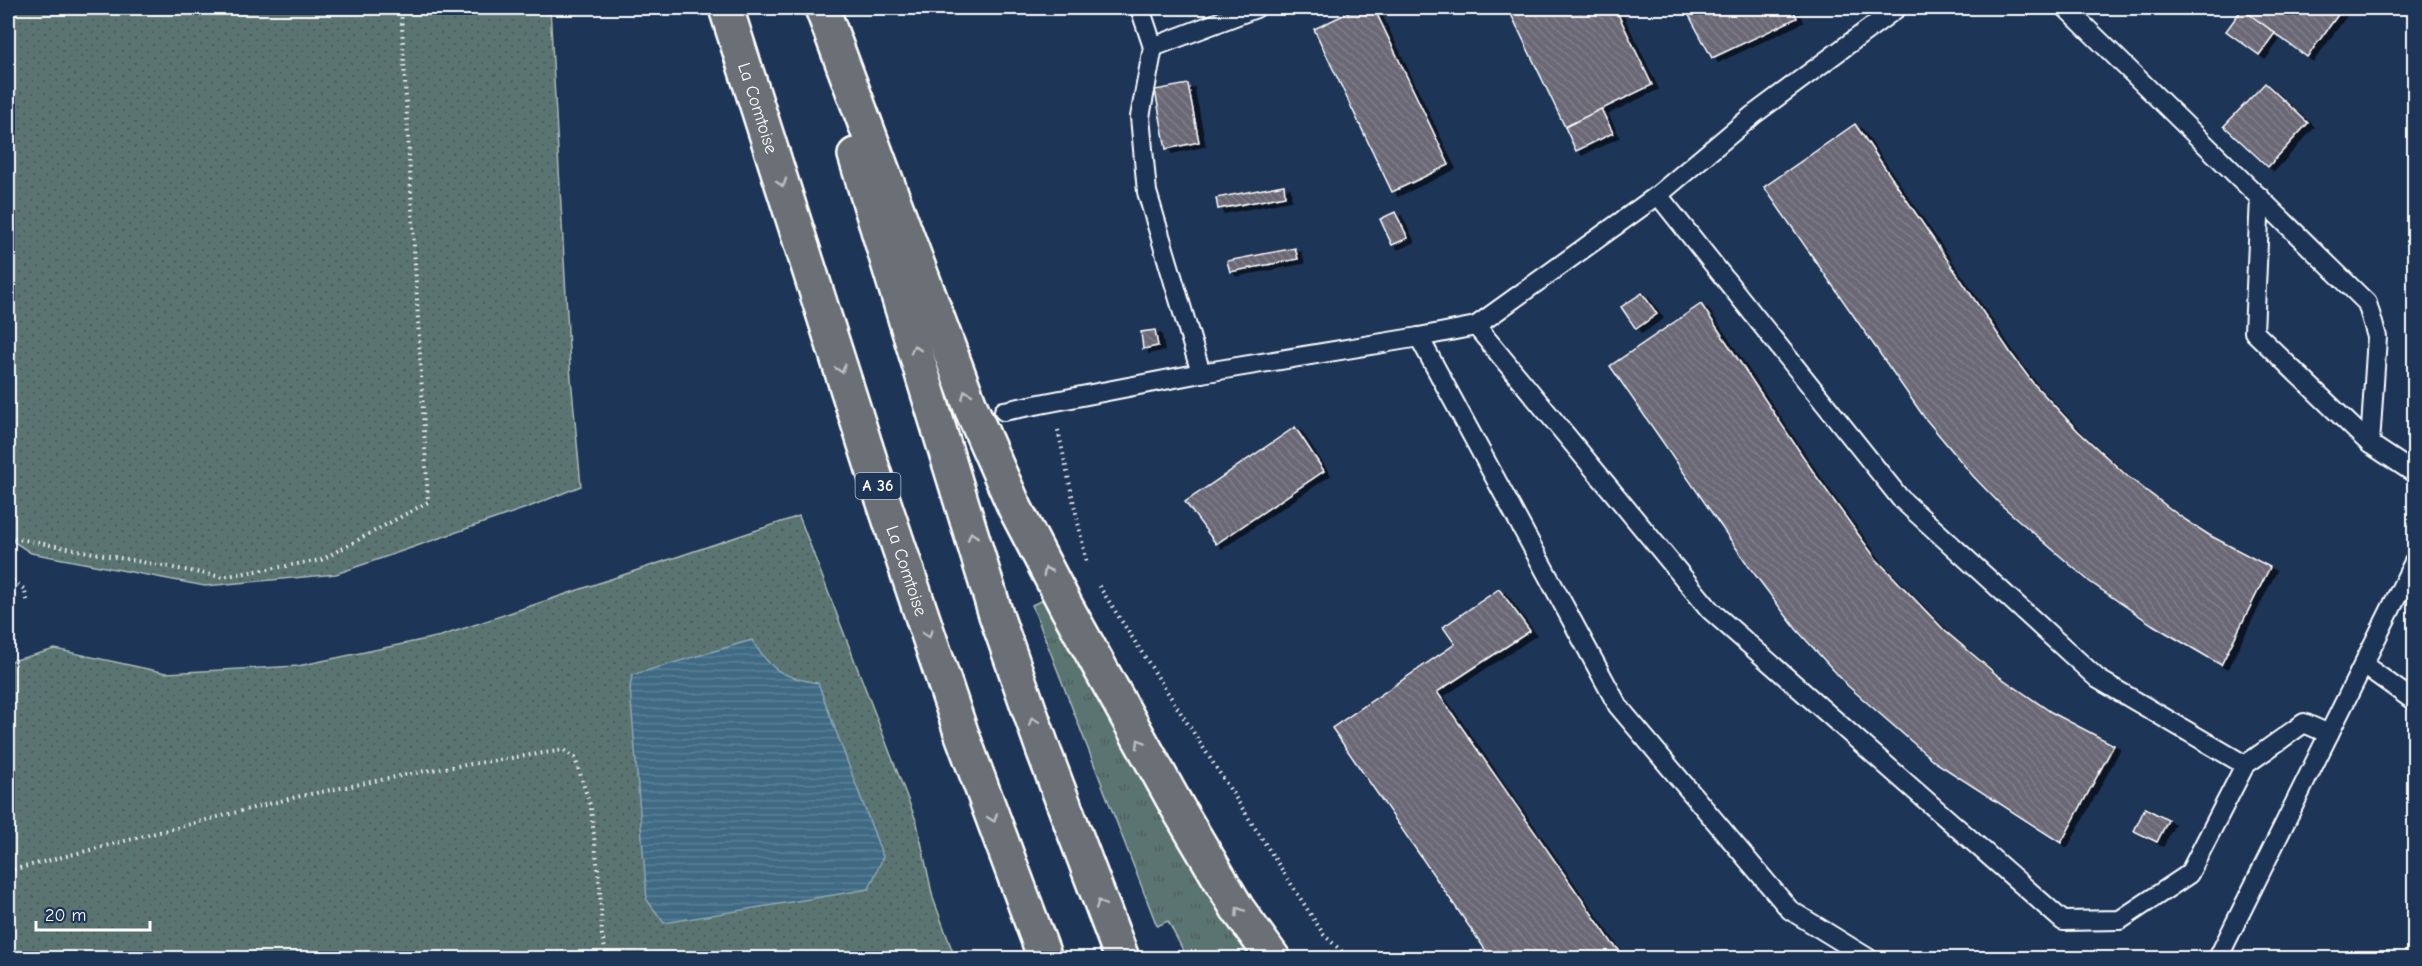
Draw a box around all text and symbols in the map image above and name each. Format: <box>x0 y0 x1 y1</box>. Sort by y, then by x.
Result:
street label: La Comtoise <box>734 60 782 156</box>
one-way arrow <box>775 177 787 188</box>
one-way arrow <box>910 344 922 355</box>
one-way arrow <box>834 363 846 374</box>
one-way arrow <box>961 389 973 400</box>
road number: A 36 <box>856 473 900 499</box>
street label: La Comtoise <box>882 523 932 619</box>
one-way arrow <box>967 531 979 542</box>
one-way arrow <box>1043 566 1055 577</box>
one-way arrow <box>921 628 933 639</box>
one-way arrow <box>1027 716 1040 727</box>
one-way arrow <box>1136 739 1147 749</box>
one-way arrow <box>986 812 998 823</box>
scale bar <box>36 894 150 932</box>
one-way arrow <box>1095 899 1107 910</box>
text: 20 m <box>45 905 86 926</box>
one-way arrow <box>1236 906 1247 917</box>

